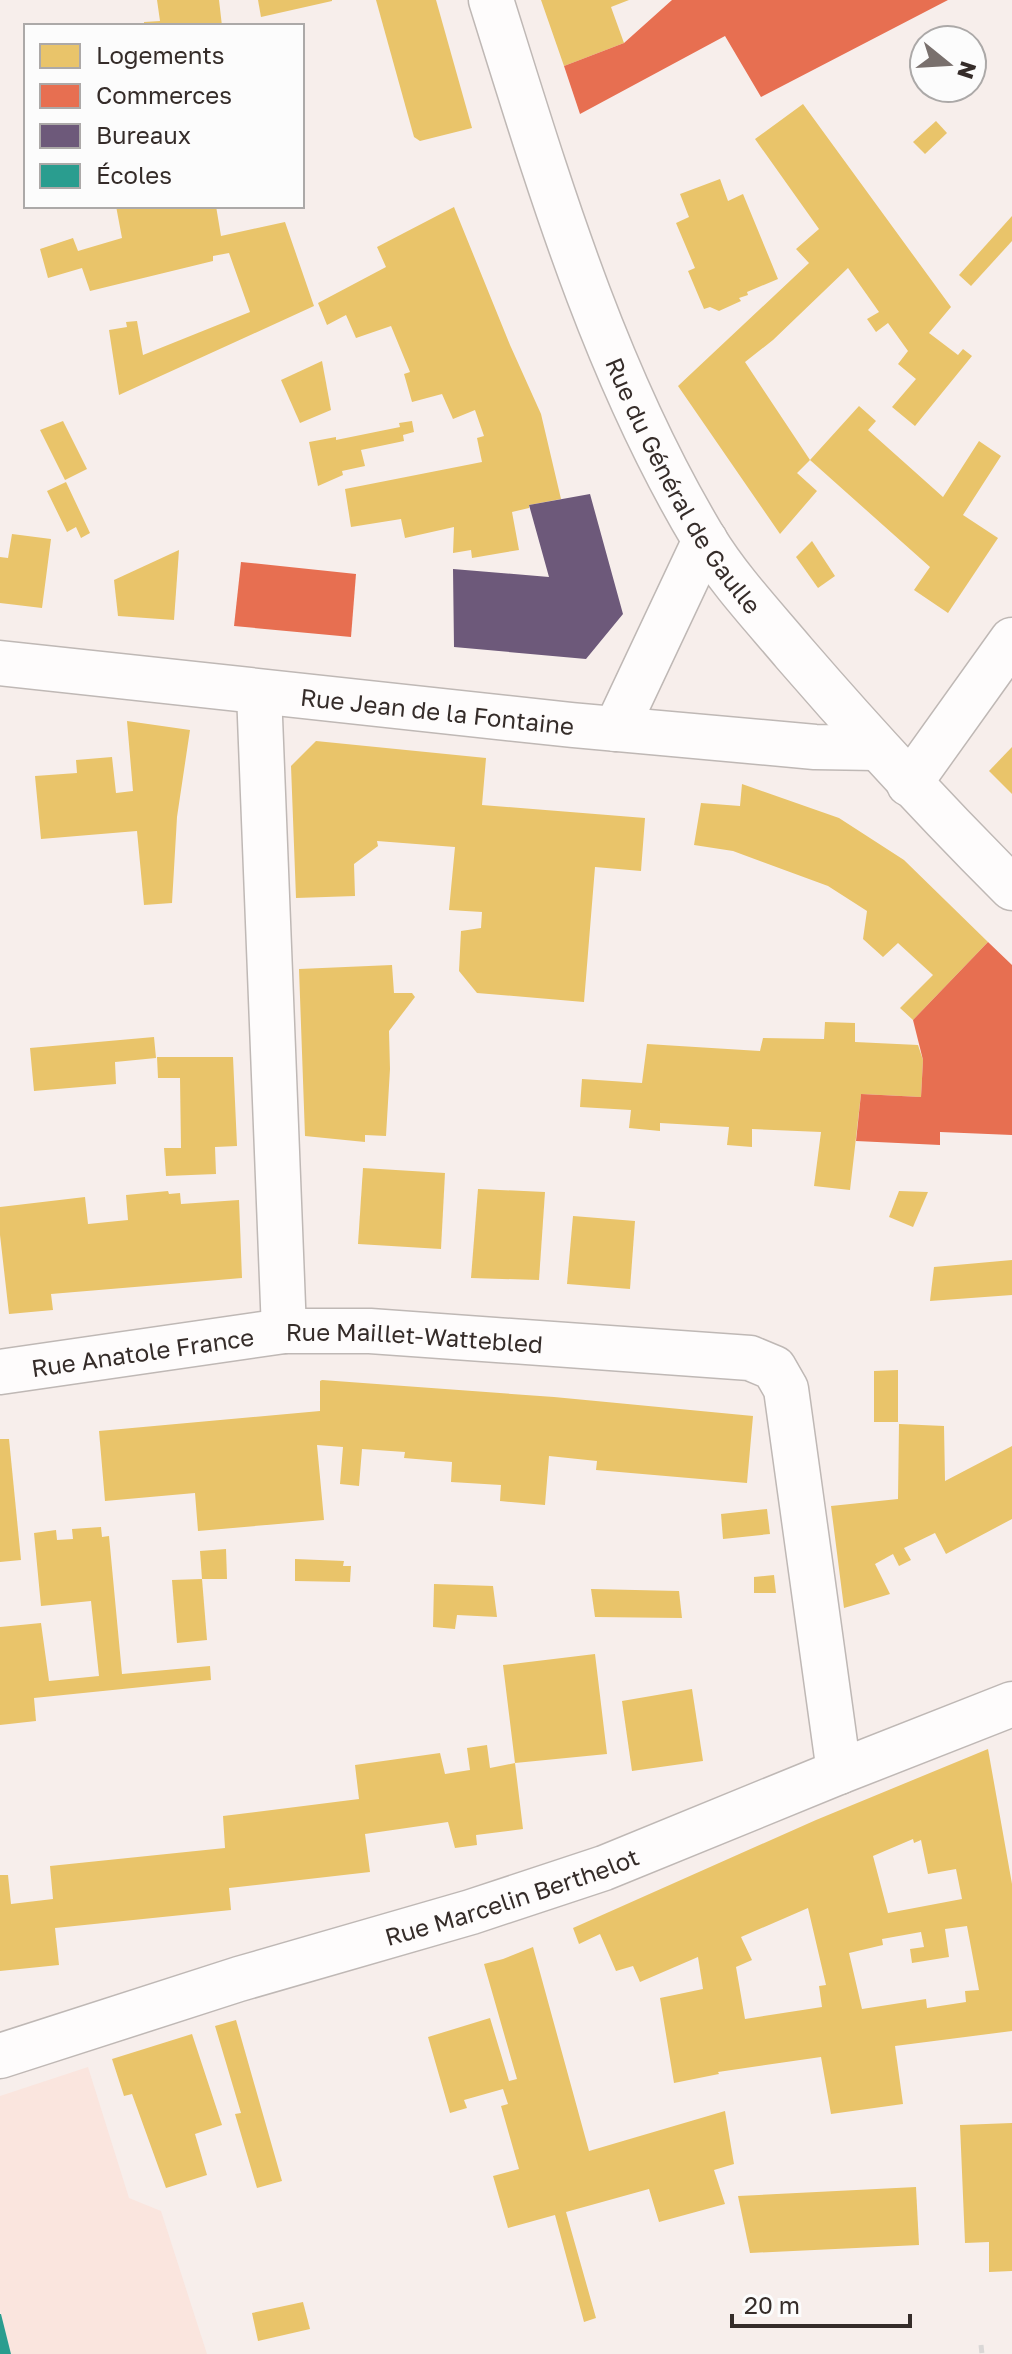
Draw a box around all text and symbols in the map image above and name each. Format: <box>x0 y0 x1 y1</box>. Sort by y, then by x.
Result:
legend <box>24 24 304 208</box>
north arrow <box>908 24 988 104</box>
text: Logements <box>96 40 225 69</box>
text: N <box>952 58 983 82</box>
text: Commerces <box>96 80 232 109</box>
text: Bureaux <box>96 120 191 149</box>
text: Écoles <box>96 160 172 189</box>
street label: Rue du Général de Gaulle <box>601 353 768 619</box>
street label: Rue Jean de la Fontaine <box>299 681 576 740</box>
street label: Rue Maillet-Wattebled <box>286 1317 544 1358</box>
street label: Rue Anatole France <box>29 1321 256 1382</box>
street label: Rue Marcelin Berthelot <box>381 1841 643 1951</box>
scale bar <box>732 2278 910 2328</box>
text: 20 m <box>744 2290 800 2319</box>

